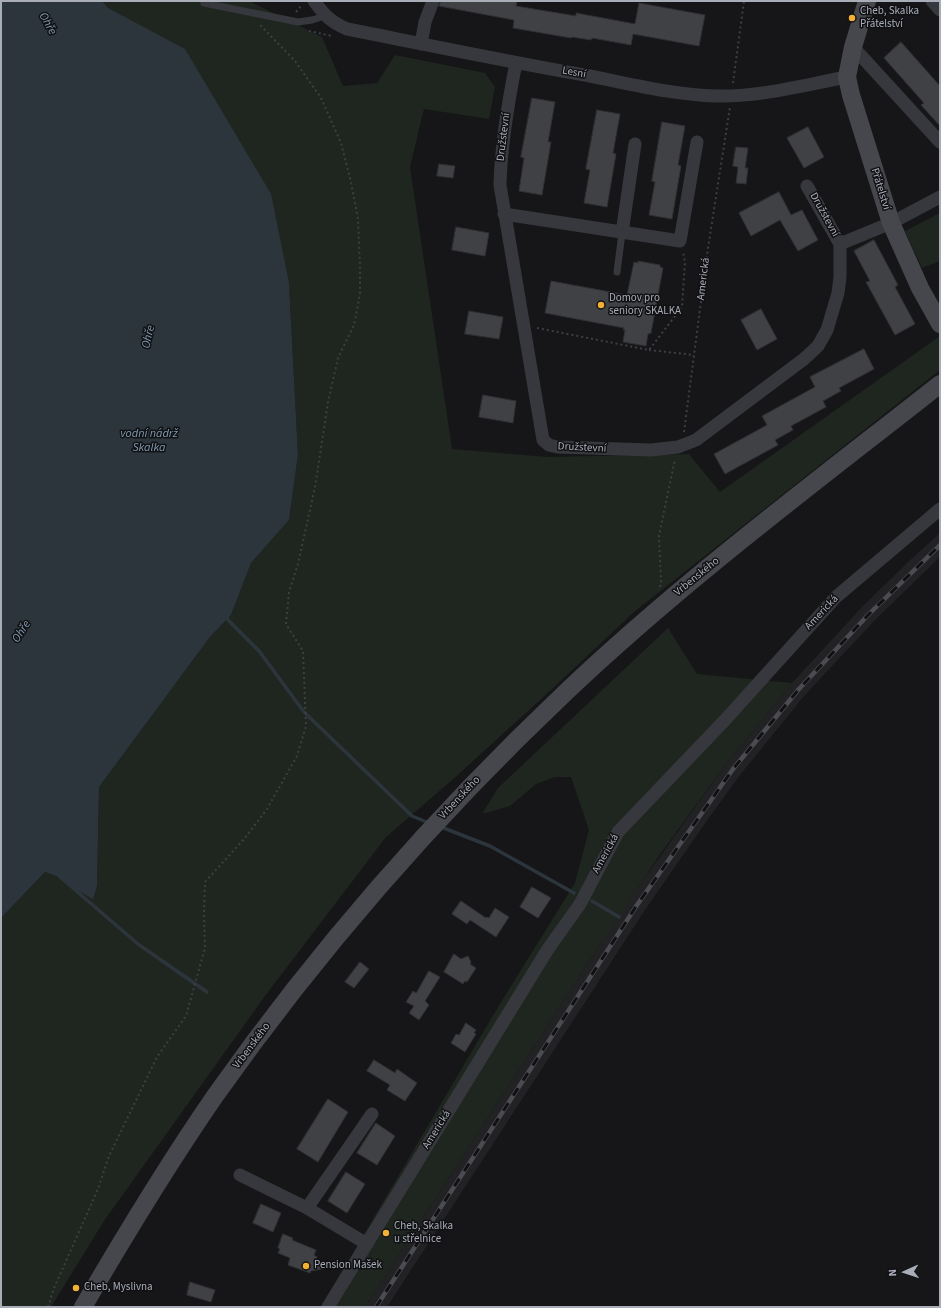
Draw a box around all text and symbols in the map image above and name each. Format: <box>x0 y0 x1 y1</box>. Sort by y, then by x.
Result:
place label: Cheb, Skalka Přátelství <box>860 5 919 31</box>
water label: Ohře <box>35 10 59 38</box>
marker: Cheb, Skalka Přátelství <box>847 13 857 23</box>
street label: Lesní <box>561 64 587 82</box>
street label: Družstevní <box>494 112 514 162</box>
street label: Přátelství <box>867 167 893 211</box>
street label: Družstevní <box>806 191 842 239</box>
street label: Americká <box>695 257 713 301</box>
place label: Domov pro seniory SKALKA <box>609 292 681 318</box>
marker: Domov pro seniory SKALKA <box>596 300 606 310</box>
water label: Ohře <box>139 324 159 350</box>
water label: vodní nádrž Skalka <box>120 427 178 455</box>
street label: Družstevní <box>557 440 607 456</box>
street label: Vrbenského <box>672 555 722 599</box>
street label: Americká <box>803 593 841 633</box>
water label: Ohře <box>10 618 34 646</box>
street label: Vrbenského <box>437 774 483 822</box>
street label: Americká <box>590 832 622 876</box>
street label: Vrbenského <box>230 1020 274 1072</box>
street label: Americká <box>420 1108 454 1152</box>
place label: Cheb, Skalka u střelnice <box>394 1220 453 1246</box>
marker: Cheb, Skalka u střelnice <box>381 1228 391 1238</box>
north arrow <box>885 1252 925 1292</box>
place label: Pension Mašek <box>314 1259 382 1273</box>
marker: Pension Mašek <box>301 1261 311 1271</box>
text: N <box>885 1269 900 1277</box>
place label: Cheb, Myslivna <box>84 1281 153 1295</box>
marker: Cheb, Myslivna <box>71 1283 81 1293</box>

